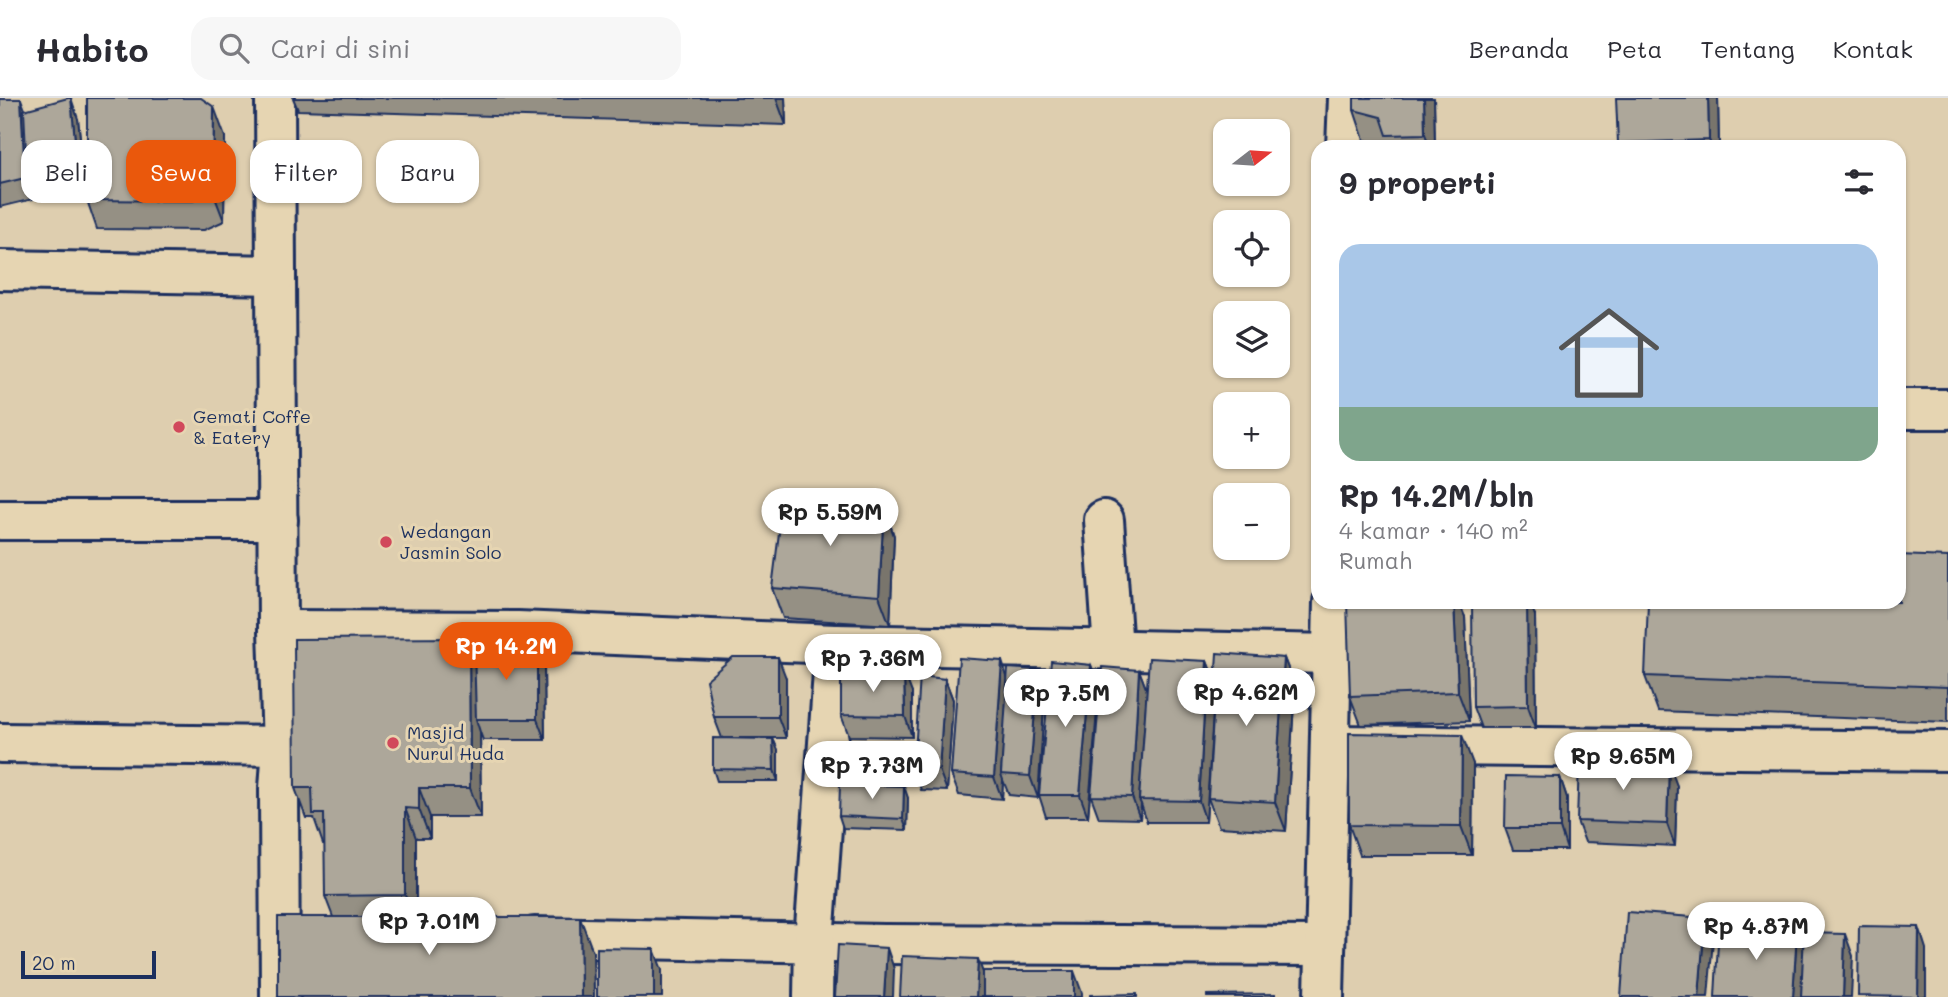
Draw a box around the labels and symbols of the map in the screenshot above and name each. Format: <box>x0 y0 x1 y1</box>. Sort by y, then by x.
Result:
north arrow <box>1213 119 1290 196</box>
place label: Gemati Coffe & Eatery <box>193 404 311 449</box>
marker: Gemati Coffe & Eatery <box>171 419 187 435</box>
pin: Rp 5.59M <box>758 489 902 548</box>
place label: Wedangan Jasmin Solo <box>400 519 502 564</box>
marker: Wedangan Jasmin Solo <box>378 534 394 550</box>
pin: Rp 14.2M <box>434 622 578 682</box>
pin: Rp 7.36M <box>801 634 945 694</box>
pin: Rp 4.62M <box>1174 668 1318 728</box>
pin: Rp 7.5M <box>1000 670 1130 729</box>
place label: Masjid Nurul Huda <box>407 720 505 765</box>
pin: Rp 9.65M <box>1551 732 1695 792</box>
marker: Masjid Nurul Huda <box>385 735 401 751</box>
pin: Rp 7.73M <box>800 742 944 801</box>
pin: Rp 7.01M <box>357 898 501 957</box>
pin: Rp 4.87M <box>1684 902 1828 962</box>
scale bar <box>21 948 156 980</box>

